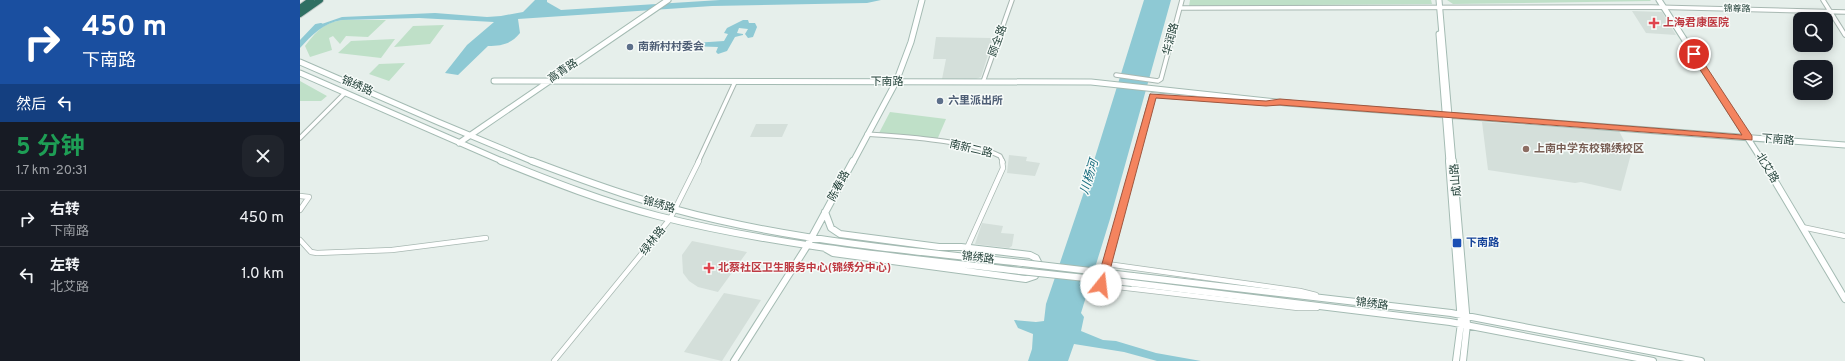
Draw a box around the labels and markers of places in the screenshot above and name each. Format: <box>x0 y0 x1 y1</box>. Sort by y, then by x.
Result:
place label: 上海君康医院 <box>1663 16 1729 30</box>
marker: 上海君康医院 <box>1648 17 1660 29</box>
pin <box>1677 37 1711 71</box>
place label: 南新村村委会 <box>638 40 704 54</box>
marker: 南新村村委会 <box>625 42 635 52</box>
place label: 六里派出所 <box>948 94 1003 108</box>
marker: 六里派出所 <box>935 96 945 106</box>
place label: 上南中学东校锦绣校区 <box>1534 142 1644 156</box>
marker: 上南中学东校锦绣校区 <box>1521 144 1531 154</box>
place label: 下南路 <box>1466 236 1500 250</box>
marker: 下南路 <box>1451 237 1463 249</box>
place label: 北蔡社区卫生服务中心(锦绣分中心) <box>718 261 891 275</box>
marker: 北蔡社区卫生服务中心(锦绣分中心) <box>703 262 715 274</box>

